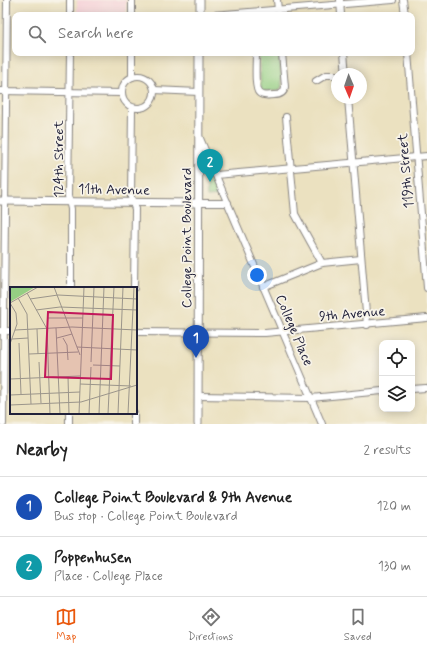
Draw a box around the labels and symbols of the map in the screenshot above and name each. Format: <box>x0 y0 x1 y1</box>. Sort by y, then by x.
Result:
north arrow <box>331 68 367 104</box>
street label: 124th Street <box>50 119 68 198</box>
street label: 119th Street <box>394 132 418 209</box>
pin: 2 <box>197 149 223 182</box>
street label: College Point Boulevard <box>178 168 196 308</box>
street label: 11th Avenue <box>78 180 150 200</box>
your location <box>247 265 267 285</box>
inset map <box>10 287 137 414</box>
street label: College Place <box>271 292 317 369</box>
street label: 9th Avenue <box>318 302 386 326</box>
pin: 1 <box>183 325 209 358</box>

